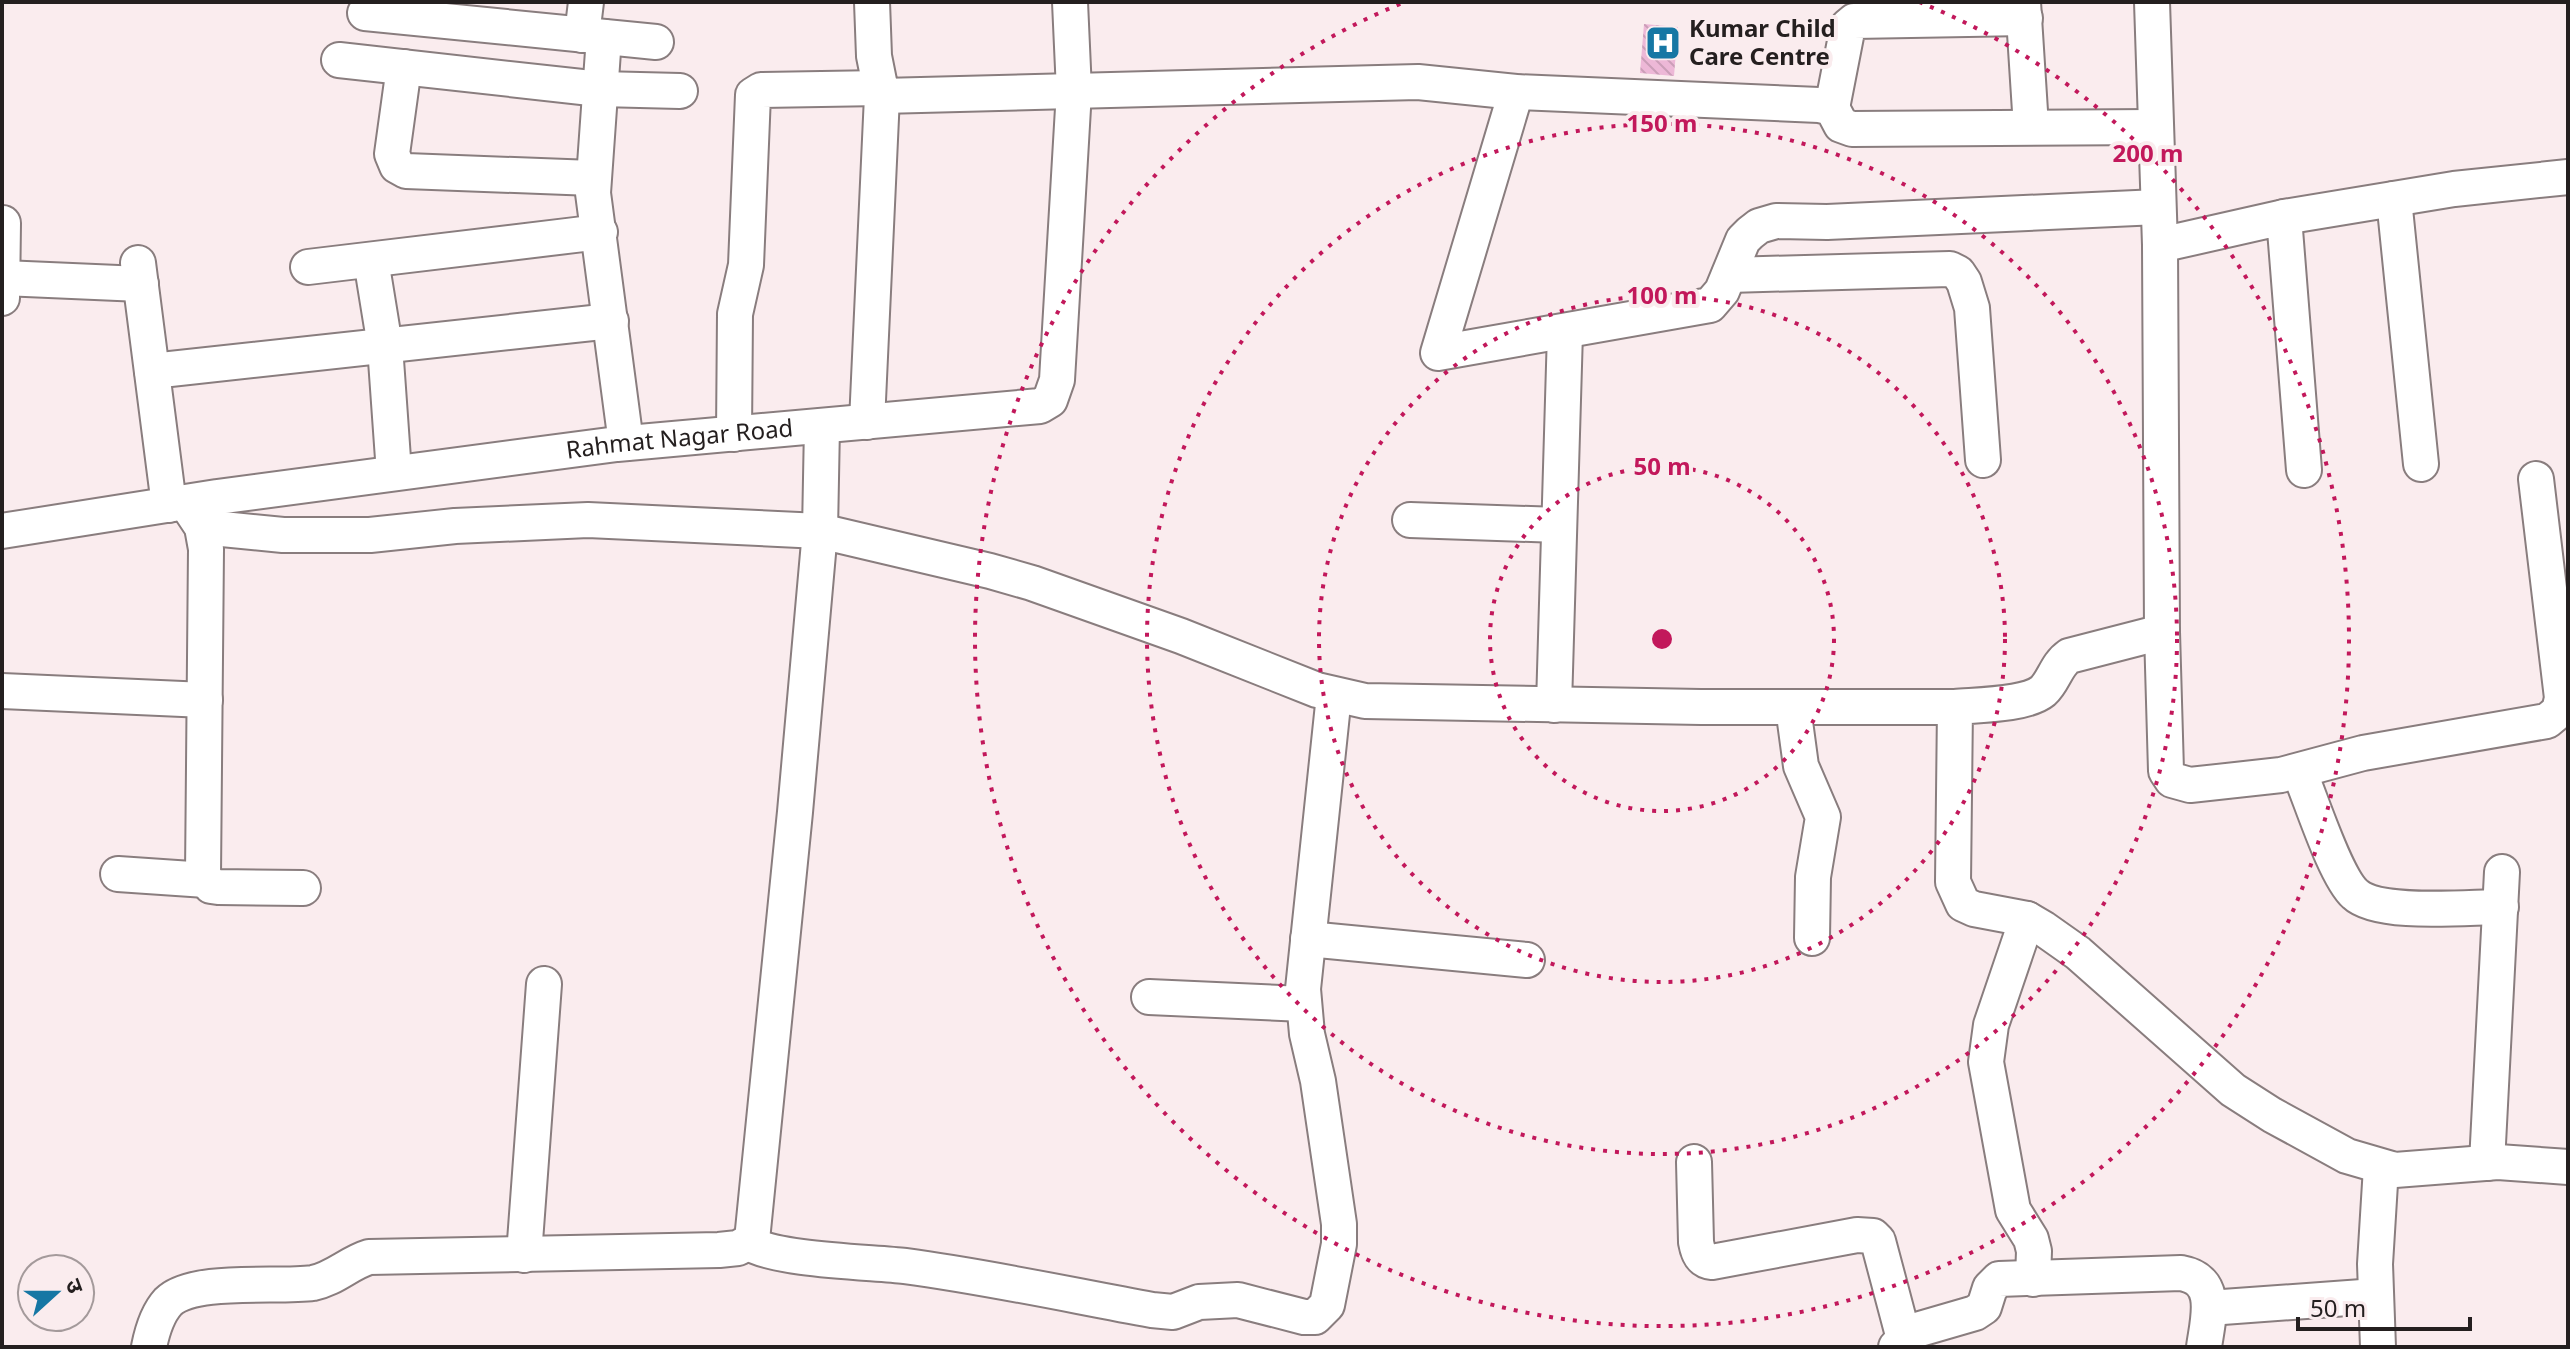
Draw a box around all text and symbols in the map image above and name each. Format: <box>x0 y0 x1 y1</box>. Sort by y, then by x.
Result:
place label: Kumar Child Care Centre <box>1689 11 1836 72</box>
hospital icon: Kumar Child Care Centre <box>1644 24 1682 62</box>
text: 150 m <box>1627 106 1697 139</box>
text: 200 m <box>2113 136 2183 169</box>
text: 100 m <box>1627 278 1697 311</box>
street label: Rahmat Nagar Road <box>564 410 794 466</box>
text: 50 m <box>1633 449 1691 482</box>
centre of rings <box>1648 625 1676 653</box>
north arrow <box>16 1253 96 1333</box>
text: उ <box>59 1274 92 1298</box>
scale bar <box>2298 1281 2470 1331</box>
text: 50 m <box>2310 1291 2366 1324</box>

